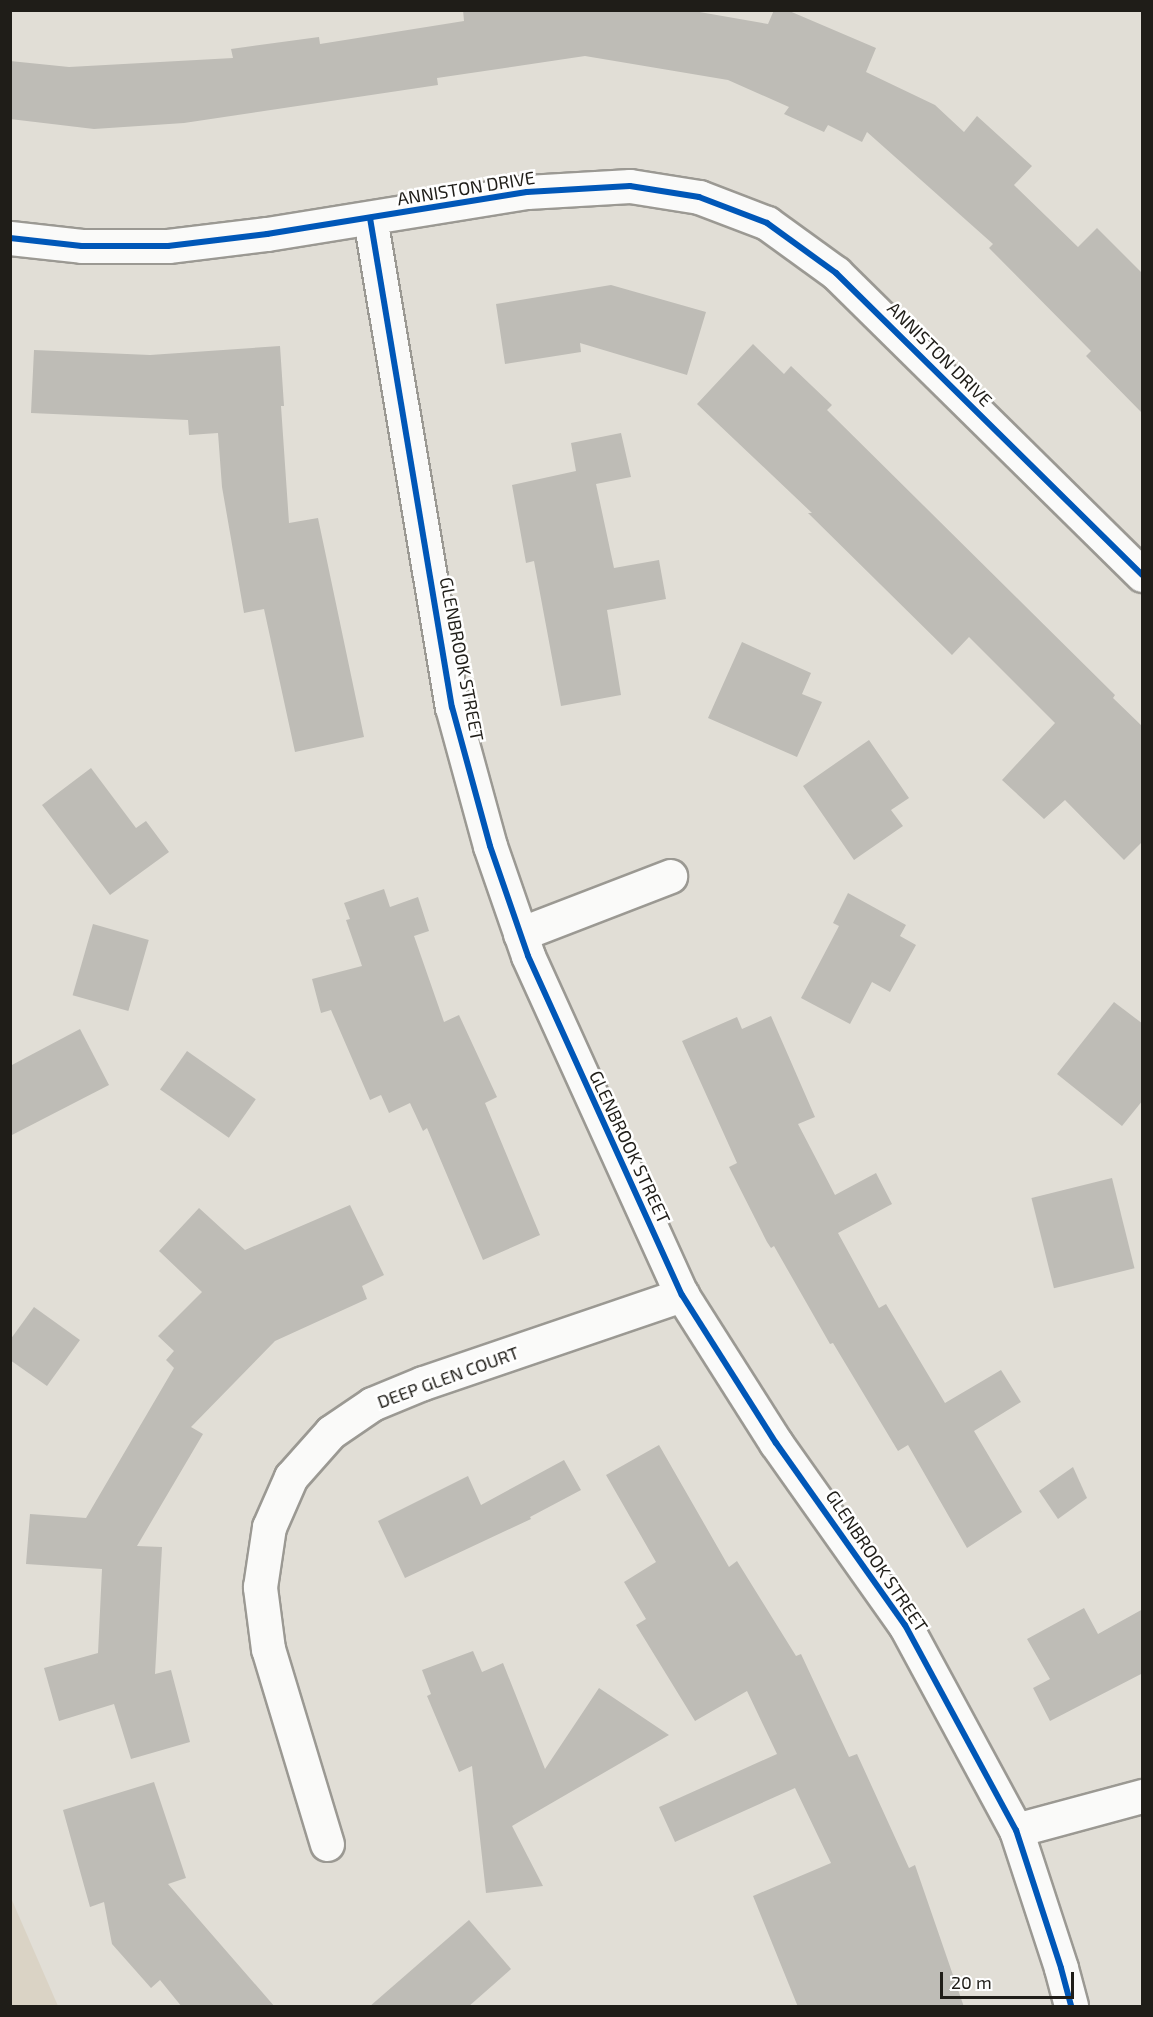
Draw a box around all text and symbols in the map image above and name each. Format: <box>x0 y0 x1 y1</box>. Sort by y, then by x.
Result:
street label: ANNISTON DRIVE <box>396 166 536 210</box>
street label: ANNISTON DRIVE <box>883 297 997 411</box>
street label: GLENBROOK STREET <box>436 575 488 743</box>
street label: GLENBROOK STREET <box>585 1067 675 1227</box>
street label: DEEP GLEN COURT <box>374 1341 522 1413</box>
street label: GLENBROOK STREET <box>821 1486 933 1636</box>
scale bar <box>943 1960 1076 1998</box>
text: 20 m <box>951 1971 992 1993</box>

